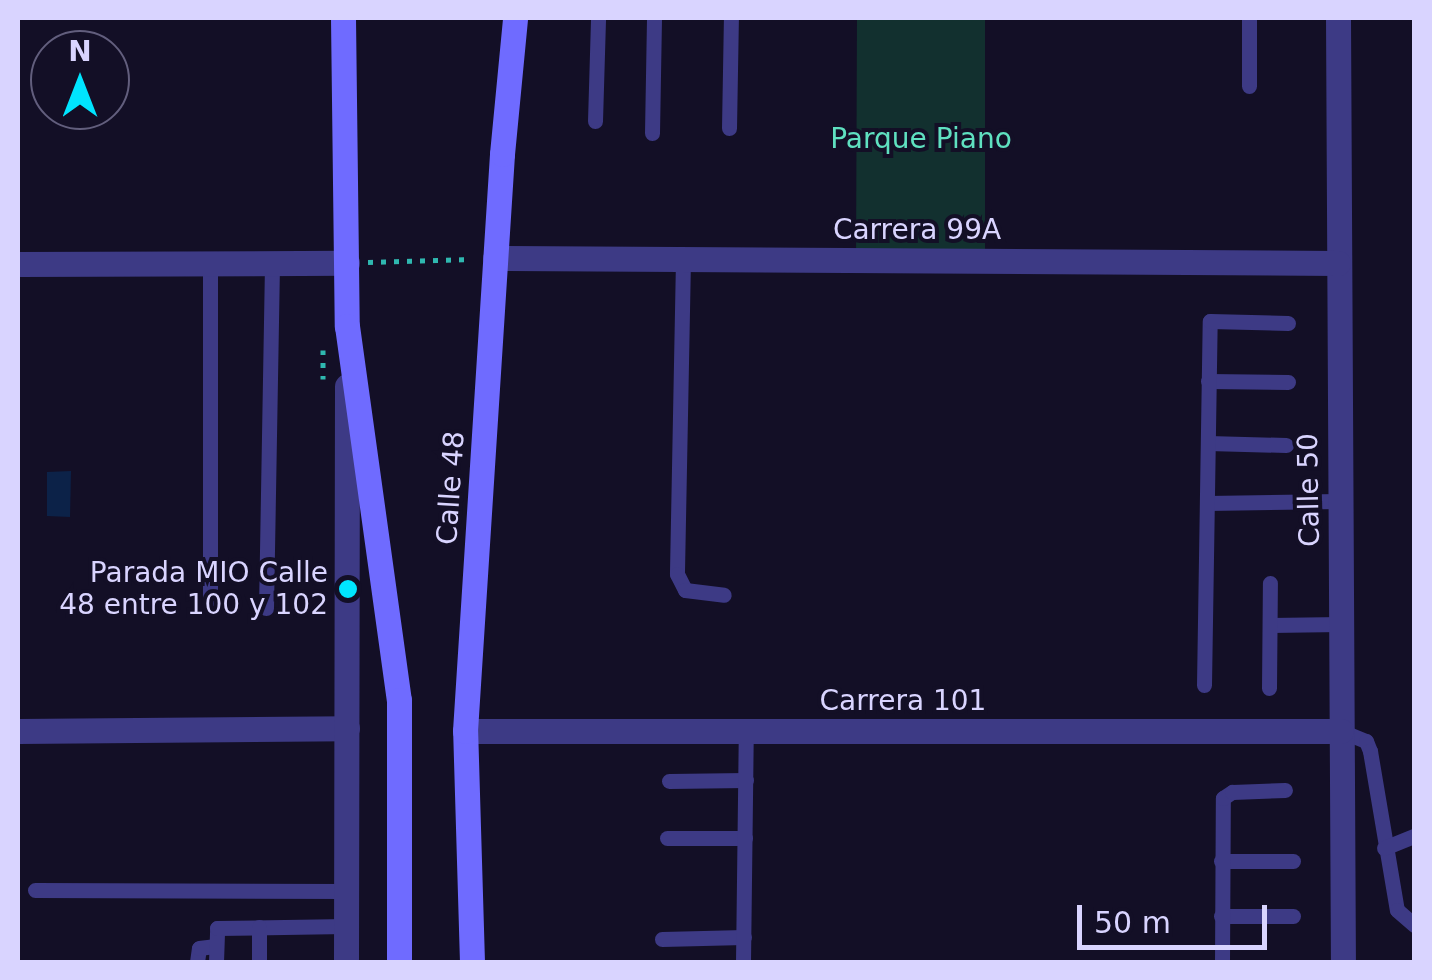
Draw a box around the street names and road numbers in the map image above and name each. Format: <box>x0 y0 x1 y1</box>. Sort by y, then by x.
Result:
street label: Carrera 99A <box>833 213 1001 247</box>
street label: Calle 48 <box>430 430 472 546</box>
street label: Calle 50 <box>1291 433 1327 547</box>
street label: Carrera 101 <box>820 684 986 718</box>

